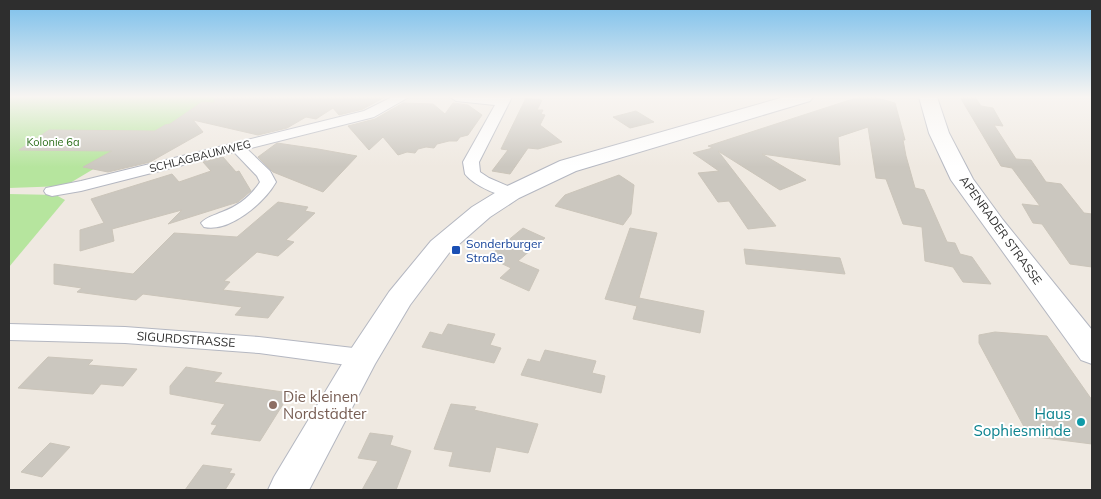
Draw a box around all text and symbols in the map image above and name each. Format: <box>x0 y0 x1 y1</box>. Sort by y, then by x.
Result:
park label: Kolonie 6a <box>26 135 80 149</box>
street label: SCHLAGBAUMWEG <box>148 137 252 175</box>
street label: APENRADER STRASSE <box>957 173 1045 287</box>
place label: Sonderburger Straße <box>466 236 543 265</box>
marker: Sonderburger Straße <box>450 244 462 256</box>
street label: SIGURDSTRASSE <box>136 328 236 350</box>
place label: Die kleinen Nordstädter <box>283 387 367 423</box>
marker: Die kleinen Nordstädter <box>267 399 279 411</box>
place label: Haus Sophiesminde <box>973 404 1071 440</box>
marker: Haus Sophiesminde <box>1075 416 1087 428</box>

